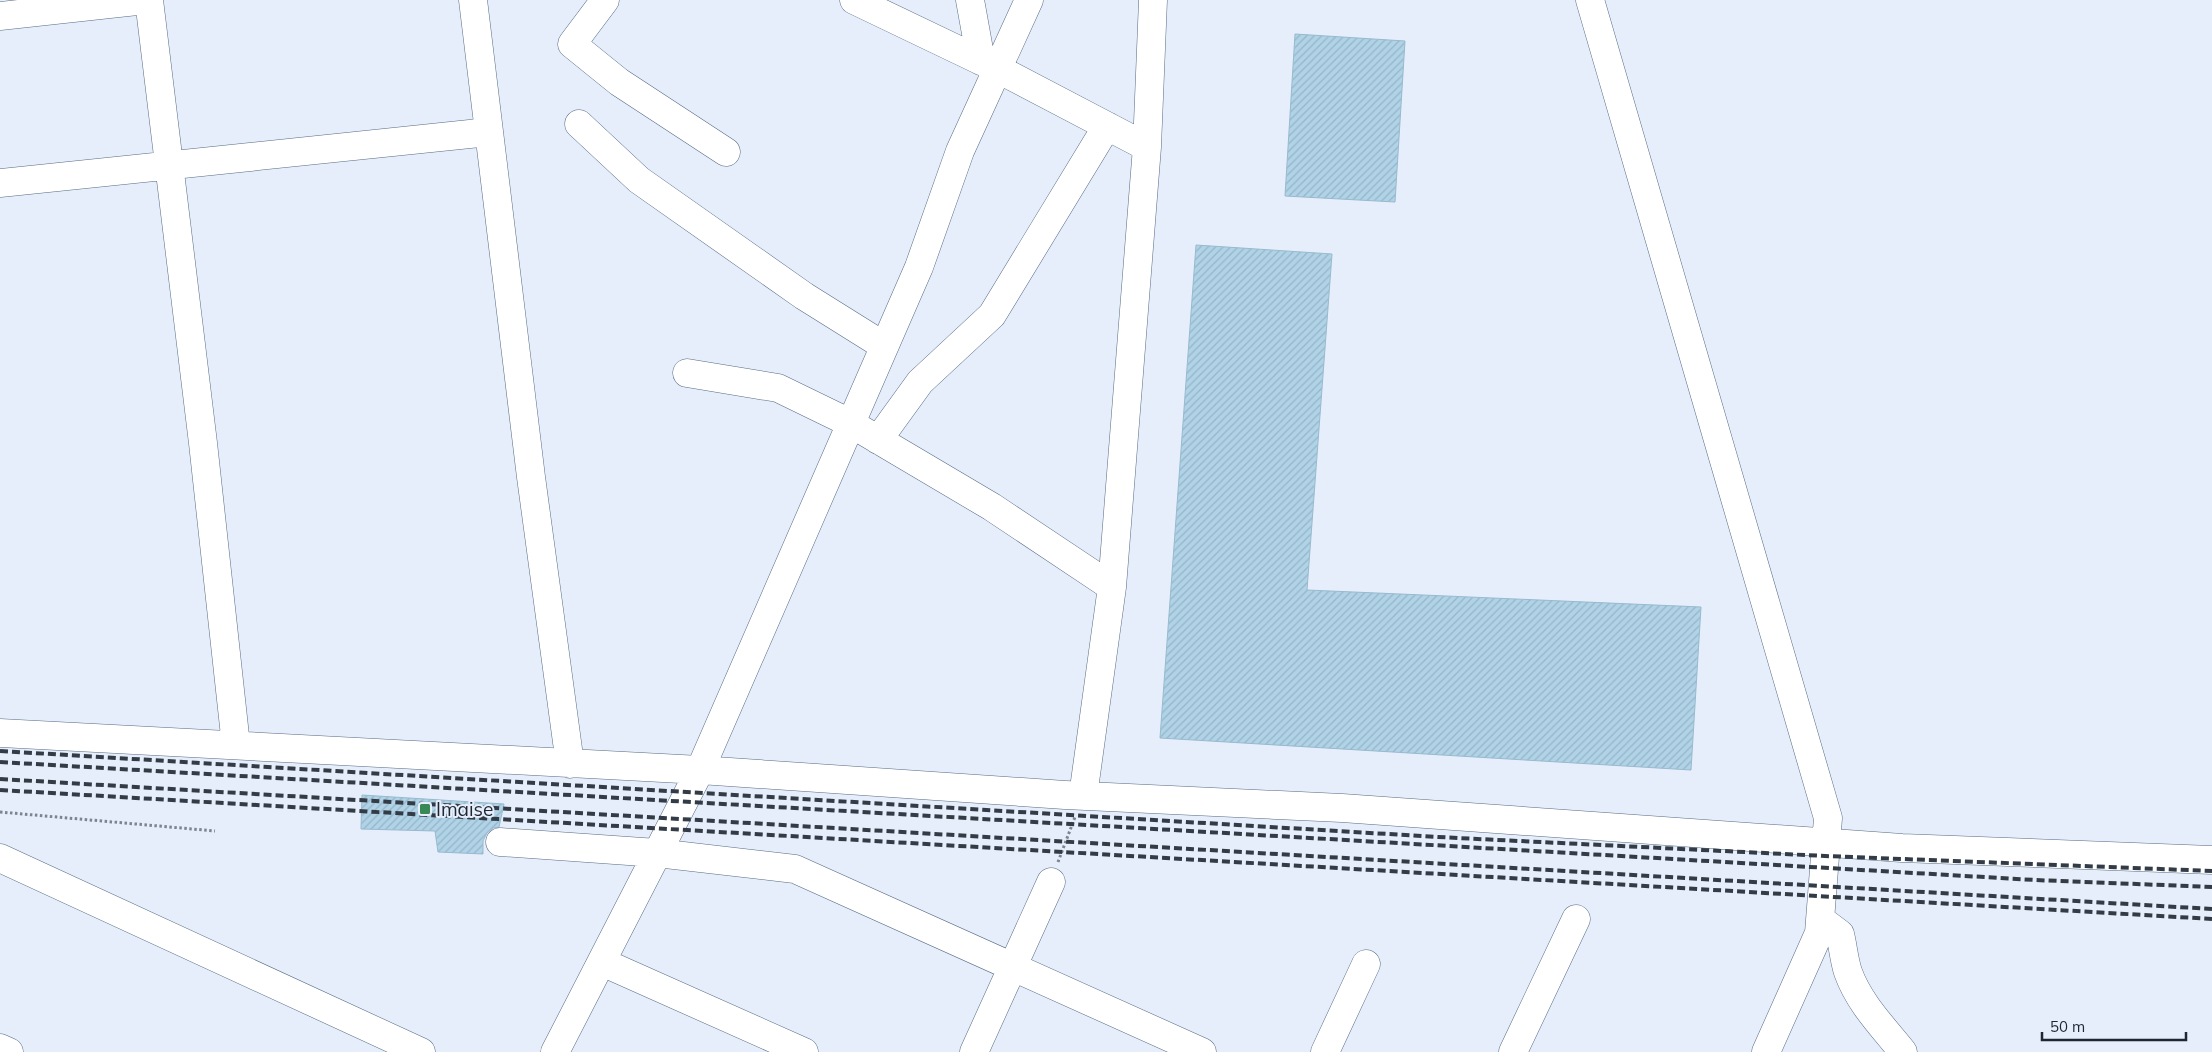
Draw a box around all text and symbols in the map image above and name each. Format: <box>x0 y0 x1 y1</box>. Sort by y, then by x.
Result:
place label: Imaise <box>436 797 493 821</box>
marker: Imaise <box>418 802 432 816</box>
scale bar <box>2042 1010 2186 1042</box>
text: 50 m <box>2050 1017 2085 1036</box>

